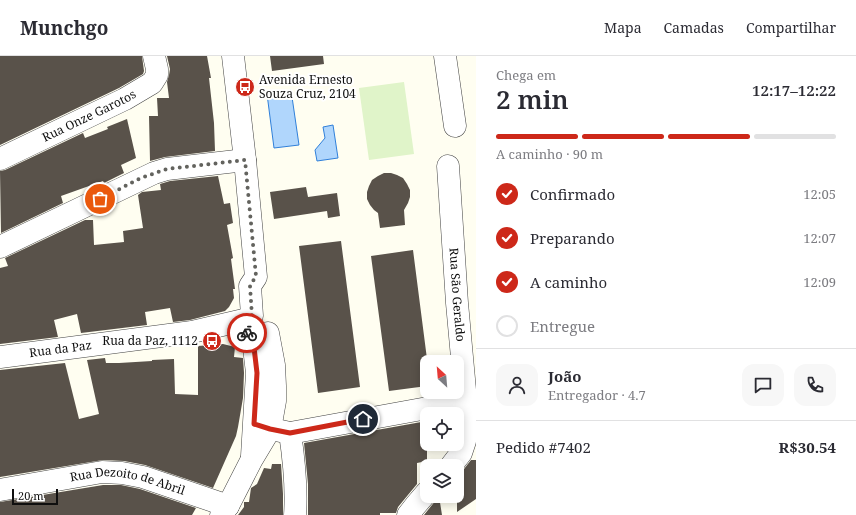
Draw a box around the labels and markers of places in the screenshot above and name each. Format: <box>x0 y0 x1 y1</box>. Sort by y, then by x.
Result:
place label: Avenida Ernesto Souza Cruz, 2104 <box>259 71 356 102</box>
bus stop icon: Avenida Ernesto Souza Cruz, 2104 <box>234 76 256 98</box>
pin <box>83 182 117 216</box>
bus stop icon: Rua da Paz, 1112 <box>201 330 223 352</box>
place label: Rua da Paz, 1112 <box>102 332 198 349</box>
pin <box>346 402 380 436</box>

